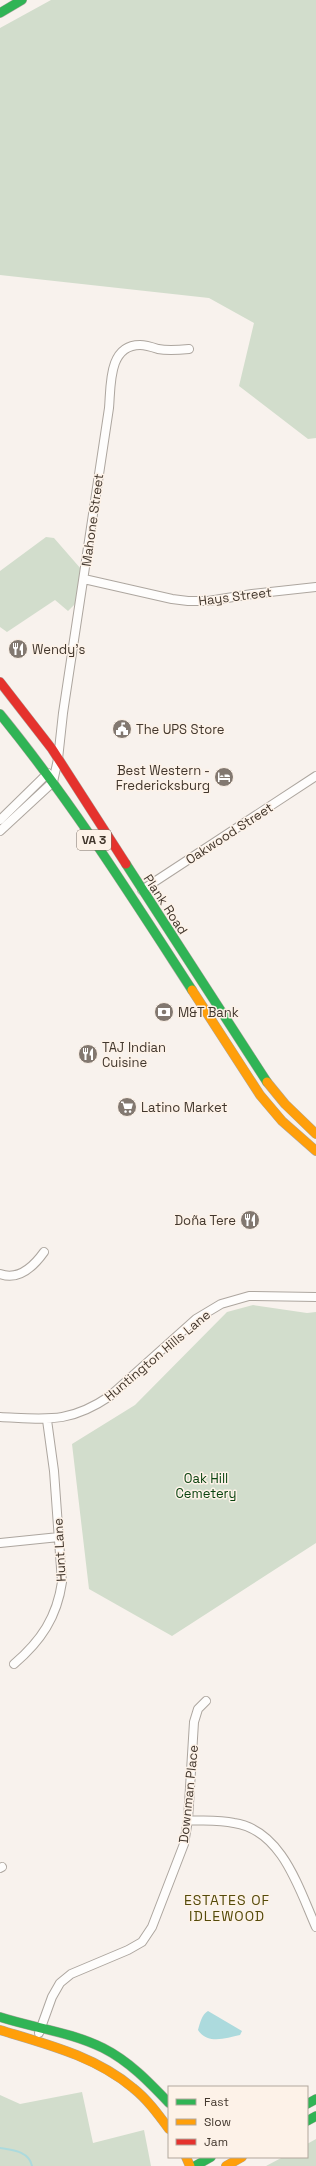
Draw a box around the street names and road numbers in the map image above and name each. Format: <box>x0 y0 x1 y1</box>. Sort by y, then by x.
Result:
street label: Mahone Street <box>78 473 107 568</box>
street label: Hays Street <box>197 584 273 609</box>
street label: Oakwood Street <box>182 799 276 868</box>
road number: VA 3 <box>77 830 111 850</box>
street label: Plank Road <box>140 871 191 938</box>
street label: Huntington Hills Lane <box>101 1306 214 1405</box>
street label: Hunt Lane <box>49 1518 70 1582</box>
street label: Downman Place <box>175 1744 202 1844</box>

